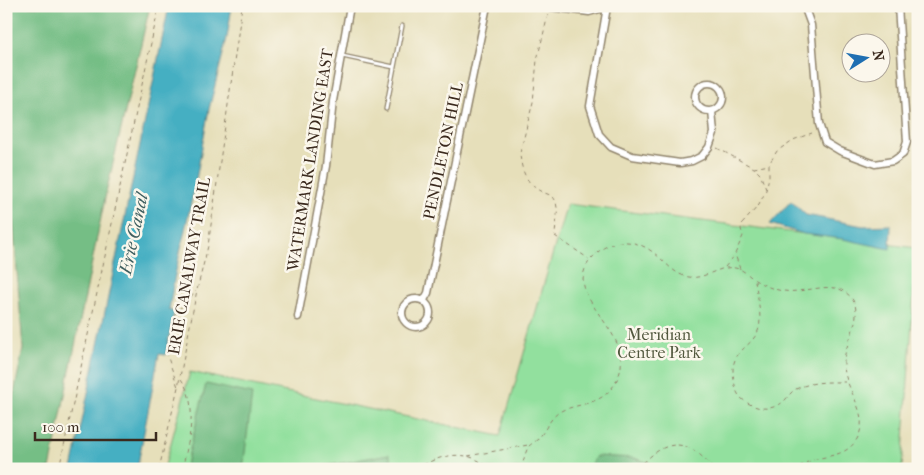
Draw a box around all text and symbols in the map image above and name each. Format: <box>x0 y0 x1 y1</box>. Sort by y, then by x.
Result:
north arrow <box>842 32 892 82</box>
street label: WATERMARK LANDING EAST <box>283 47 337 274</box>
text: N <box>869 49 888 63</box>
street label: PENDLETON HILL <box>419 80 467 221</box>
street label: ERIE CANALWAY TRAIL <box>164 175 214 356</box>
water label: Erie Canal <box>115 189 153 277</box>
park label: Meridian Centre Park <box>617 325 701 362</box>
scale bar <box>35 410 156 442</box>
text: 100 m <box>42 418 80 436</box>

